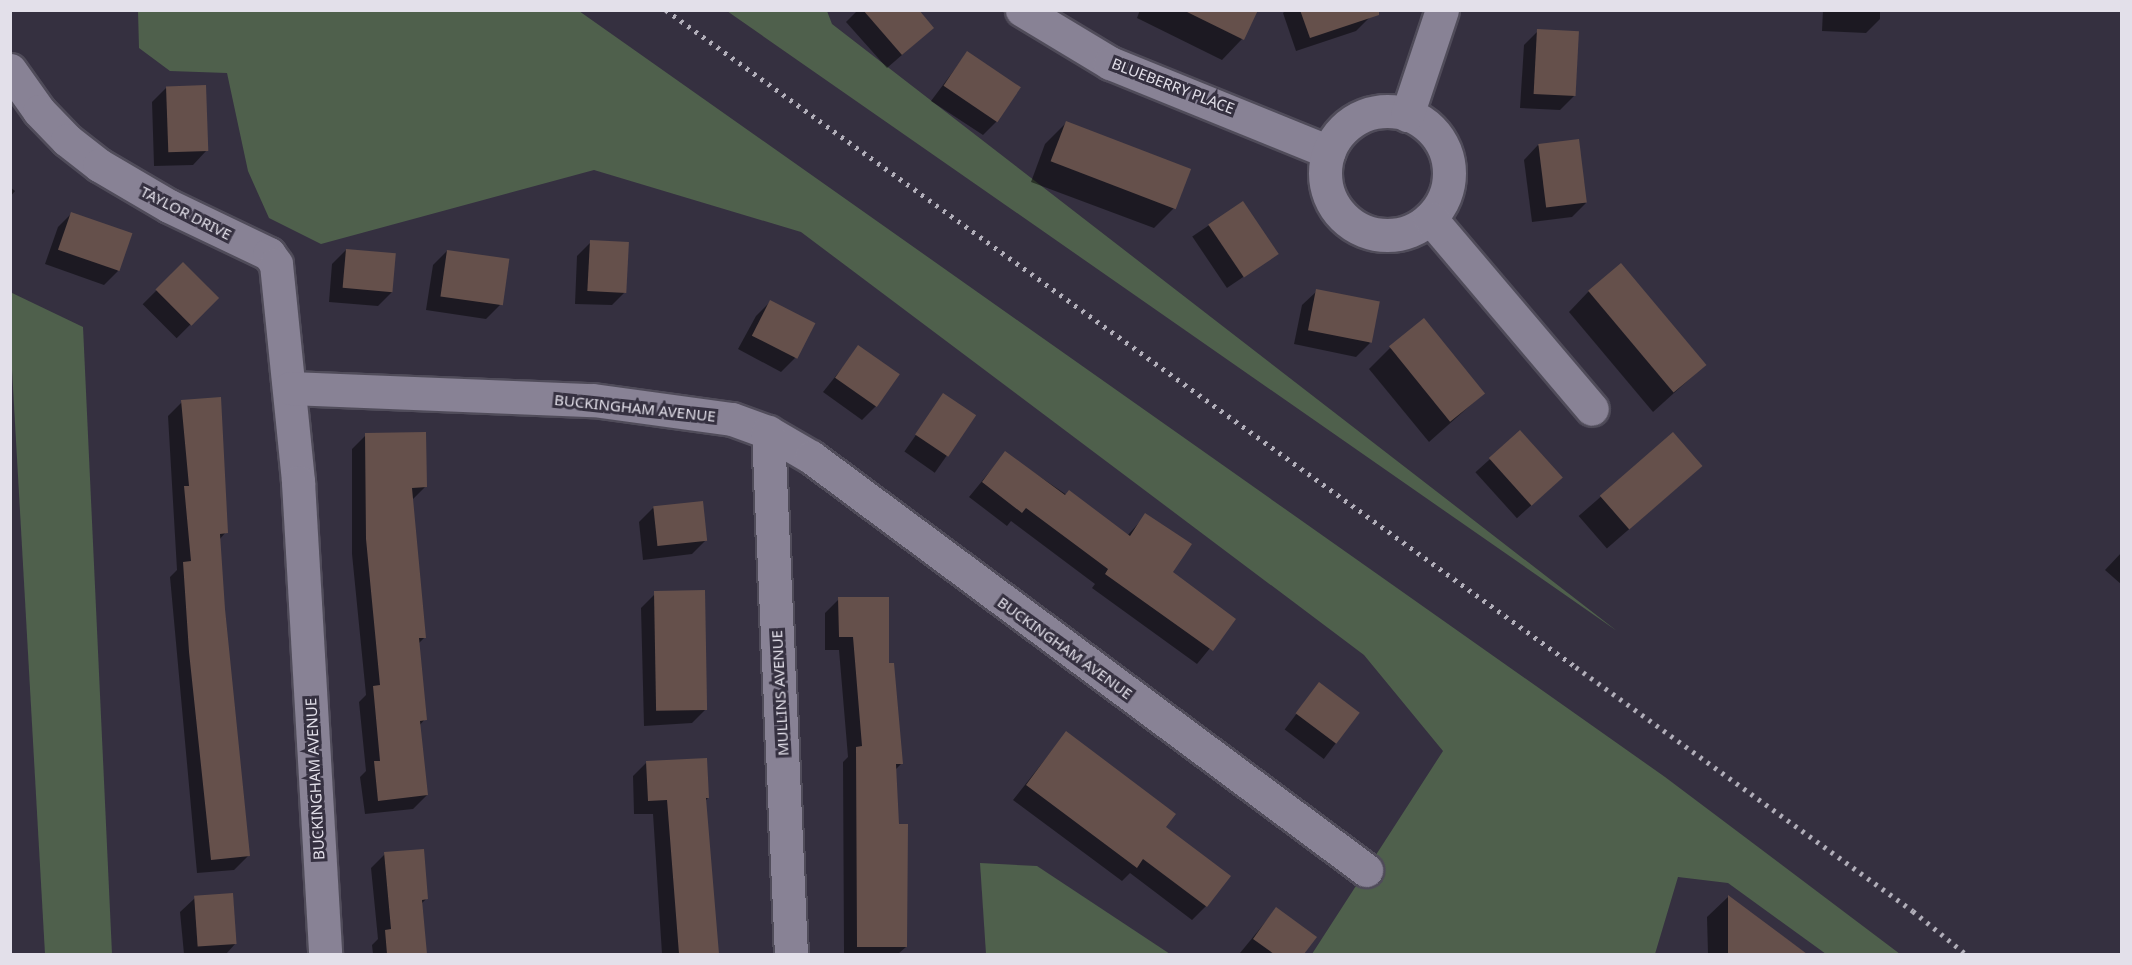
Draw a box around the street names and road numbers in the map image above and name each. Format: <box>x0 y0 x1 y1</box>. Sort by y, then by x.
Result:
street label: BLUEBERRY PLACE <box>1109 54 1237 118</box>
street label: TAYLOR DRIVE <box>138 182 234 244</box>
street label: BUCKINGHAM AVENUE <box>553 391 717 425</box>
street label: BUCKINGHAM AVENUE <box>994 593 1136 703</box>
street label: MULLINS AVENUE <box>768 630 792 756</box>
street label: BUCKINGHAM AVENUE <box>302 698 328 860</box>

